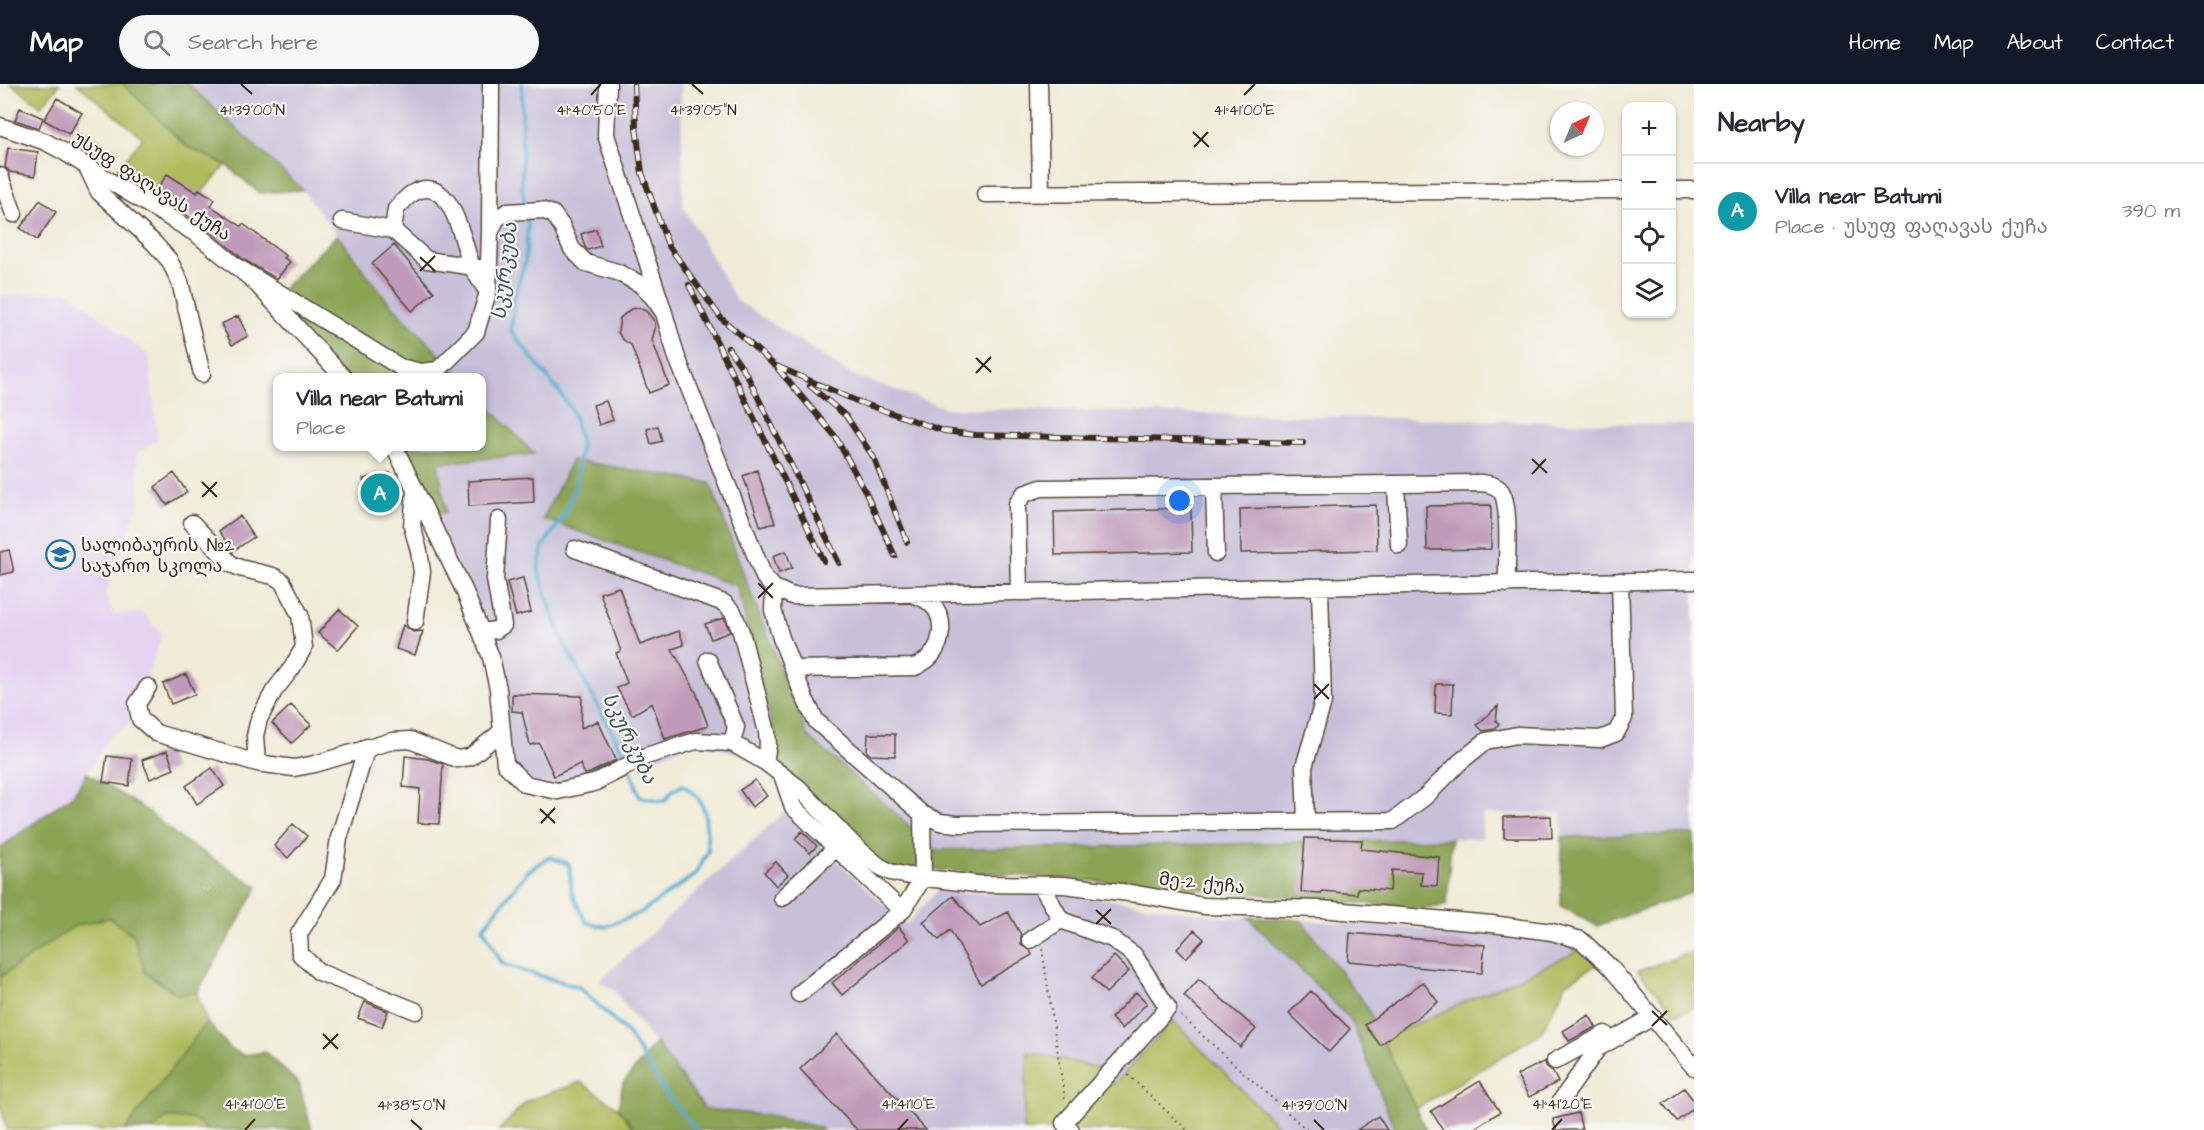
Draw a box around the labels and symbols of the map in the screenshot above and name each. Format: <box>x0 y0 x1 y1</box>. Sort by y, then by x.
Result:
text: 41°39'00"N <box>219 100 285 121</box>
text: 41°40'50"E <box>556 100 626 121</box>
text: 41°39'05"N <box>669 100 737 121</box>
text: 41°41'00"E <box>1213 100 1275 121</box>
north arrow <box>1550 102 1604 156</box>
street label: უსუფ ფაღავას ქუჩა <box>68 126 236 247</box>
water label: სკურკუბა <box>485 220 525 321</box>
pin: A <box>360 470 400 516</box>
your location <box>1165 486 1194 515</box>
place label: სალიბაურის №2 საჯარო სკოლა <box>81 533 235 579</box>
school or university icon: სალიბაურის №2 საჯარო სკოლა <box>44 539 76 571</box>
water label: სკურკუბა <box>595 688 664 790</box>
street label: მე-2 ქუჩა <box>1158 867 1246 900</box>
text: 41°41'00"E <box>224 1094 286 1115</box>
text: 41°41'10"E <box>881 1094 935 1115</box>
text: 41°41'20"E <box>1532 1094 1592 1115</box>
text: 41°38'50"N <box>377 1095 445 1116</box>
text: 41°39'00"N <box>1281 1095 1347 1116</box>

